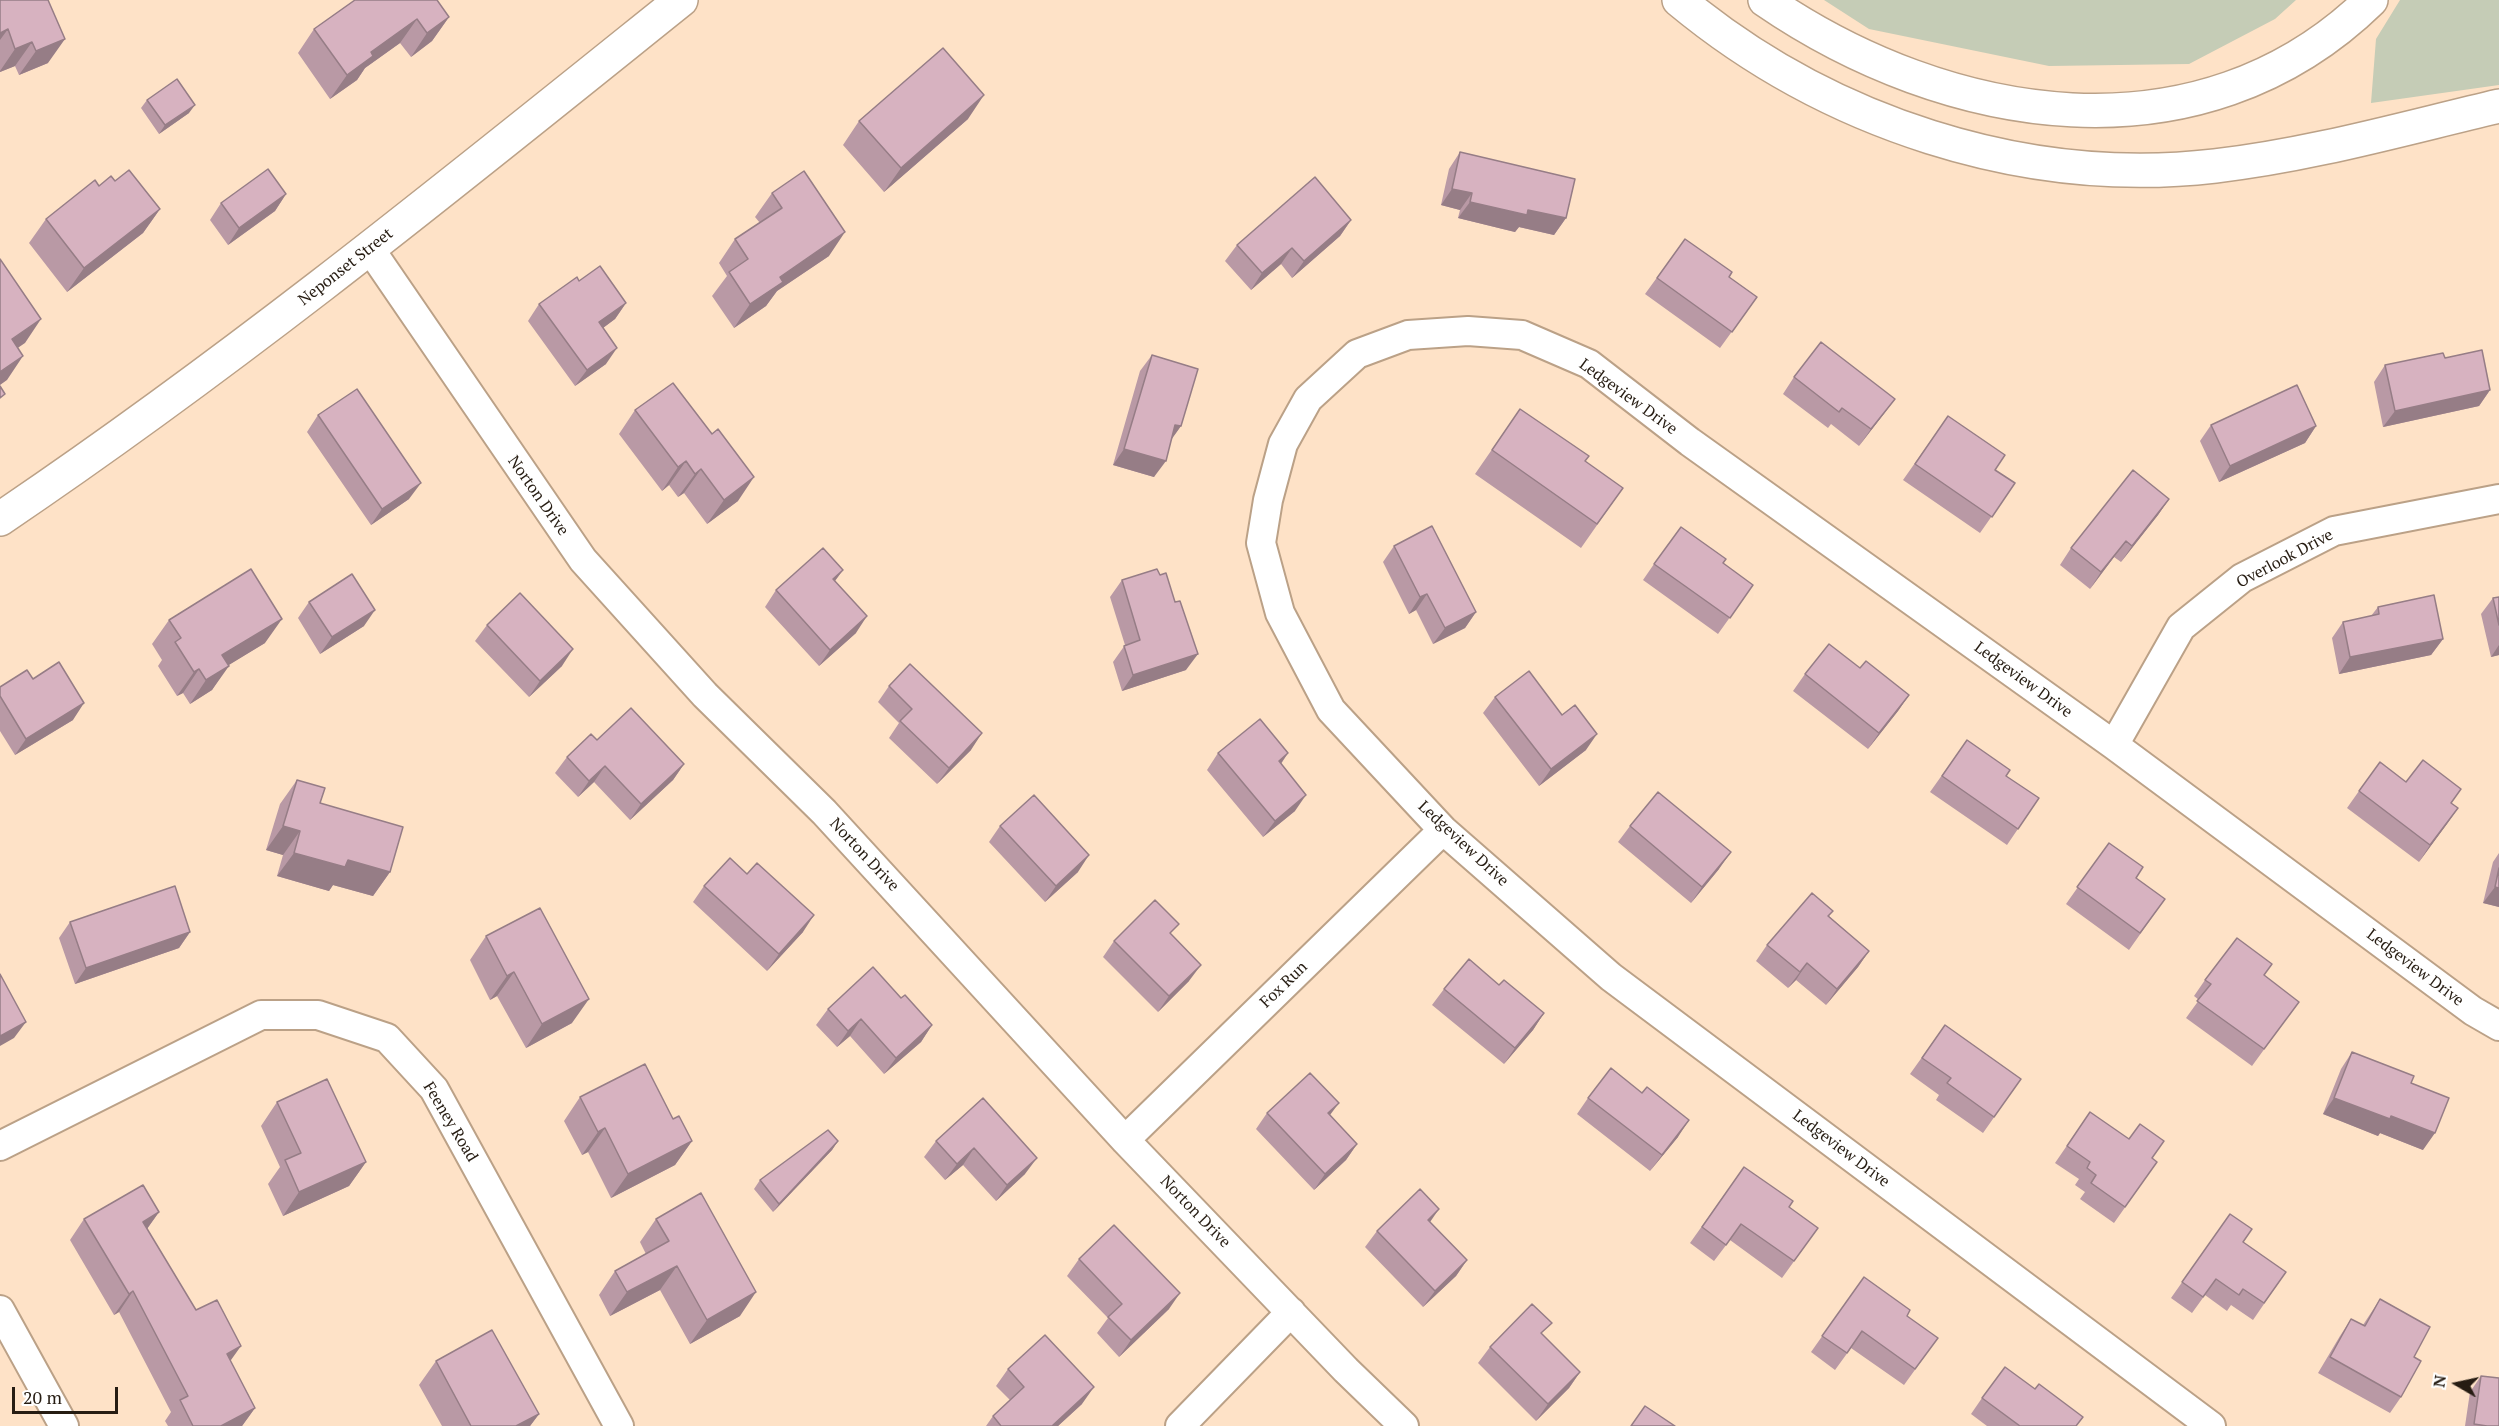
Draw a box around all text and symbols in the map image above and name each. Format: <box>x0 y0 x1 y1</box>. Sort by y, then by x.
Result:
street label: Neponset Street <box>295 224 397 310</box>
street label: Ledgeview Drive <box>1575 355 1681 439</box>
street label: Norton Drive <box>503 452 573 540</box>
street label: Overlook Drive <box>2233 525 2337 593</box>
street label: Ledgeview Drive <box>1970 638 2076 722</box>
street label: Ledgeview Drive <box>1414 797 1512 891</box>
street label: Norton Drive <box>825 814 903 896</box>
street label: Ledgeview Drive <box>2363 925 2467 1011</box>
street label: Fox Run <box>1256 958 1312 1012</box>
street label: Feeney Road <box>419 1079 481 1165</box>
street label: Ledgeview Drive <box>1789 1106 1893 1192</box>
street label: Norton Drive <box>1156 1172 1234 1252</box>
north arrow <box>2427 1354 2487 1414</box>
text: N <box>2427 1373 2451 1389</box>
scale bar <box>15 1375 122 1413</box>
text: 20 m <box>23 1385 62 1409</box>

